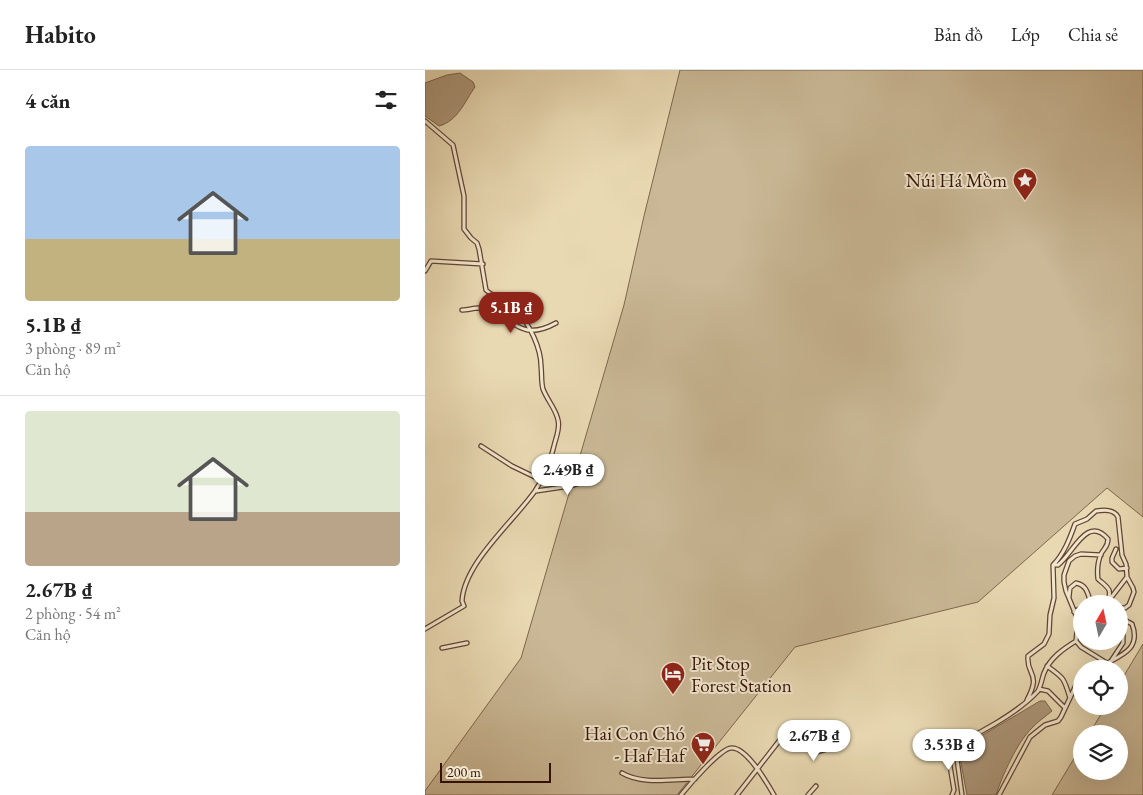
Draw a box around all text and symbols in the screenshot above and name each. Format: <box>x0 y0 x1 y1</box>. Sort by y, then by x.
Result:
text: Habito <box>25 19 96 50</box>
text: Bản đồ <box>934 23 983 46</box>
text: Lớp <box>1011 23 1040 46</box>
text: Chia sẻ <box>1068 23 1118 46</box>
icon: filters <box>372 86 400 114</box>
text: 4 căn <box>25 87 71 114</box>
place icon: Núi Há Mồm <box>1012 167 1038 201</box>
place label: Núi Há Mồm <box>906 168 1007 193</box>
icon: home <box>168 178 258 268</box>
pin: 5.1B ₫ <box>470 292 552 334</box>
text: 5.1B ₫ <box>490 297 532 318</box>
text: 5.1B ₫ <box>25 311 81 338</box>
text: 3 phòng · 89 m² <box>25 338 121 359</box>
text: Căn hộ <box>25 359 71 380</box>
icon: home <box>168 444 258 534</box>
pin: 2.49B ₫ <box>522 454 614 496</box>
text: 2.49B ₫ <box>542 459 594 480</box>
text: 2.67B ₫ <box>25 576 92 603</box>
north arrow <box>1073 595 1127 650</box>
map controls <box>1073 595 1128 780</box>
text: 2 phòng · 54 m² <box>25 603 121 624</box>
text: Căn hộ <box>25 624 71 645</box>
place label: Pit Stop Forest Station <box>691 651 792 698</box>
button: locate <box>1073 660 1128 715</box>
hotel icon: Pit Stop Forest Station <box>660 661 686 695</box>
pin: 2.67B ₫ <box>768 720 860 762</box>
place label: Hai Con Chó - Haf Haf <box>584 721 687 768</box>
text: 2.67B ₫ <box>788 725 840 746</box>
button: layers <box>1073 725 1128 780</box>
pin: 3.53B ₫ <box>903 728 995 771</box>
supermarket icon: Hai Con Chó - Haf Haf <box>690 731 716 765</box>
text: 3.53B ₫ <box>923 734 975 755</box>
scale bar <box>440 760 551 783</box>
text: 200 m <box>447 763 481 781</box>

